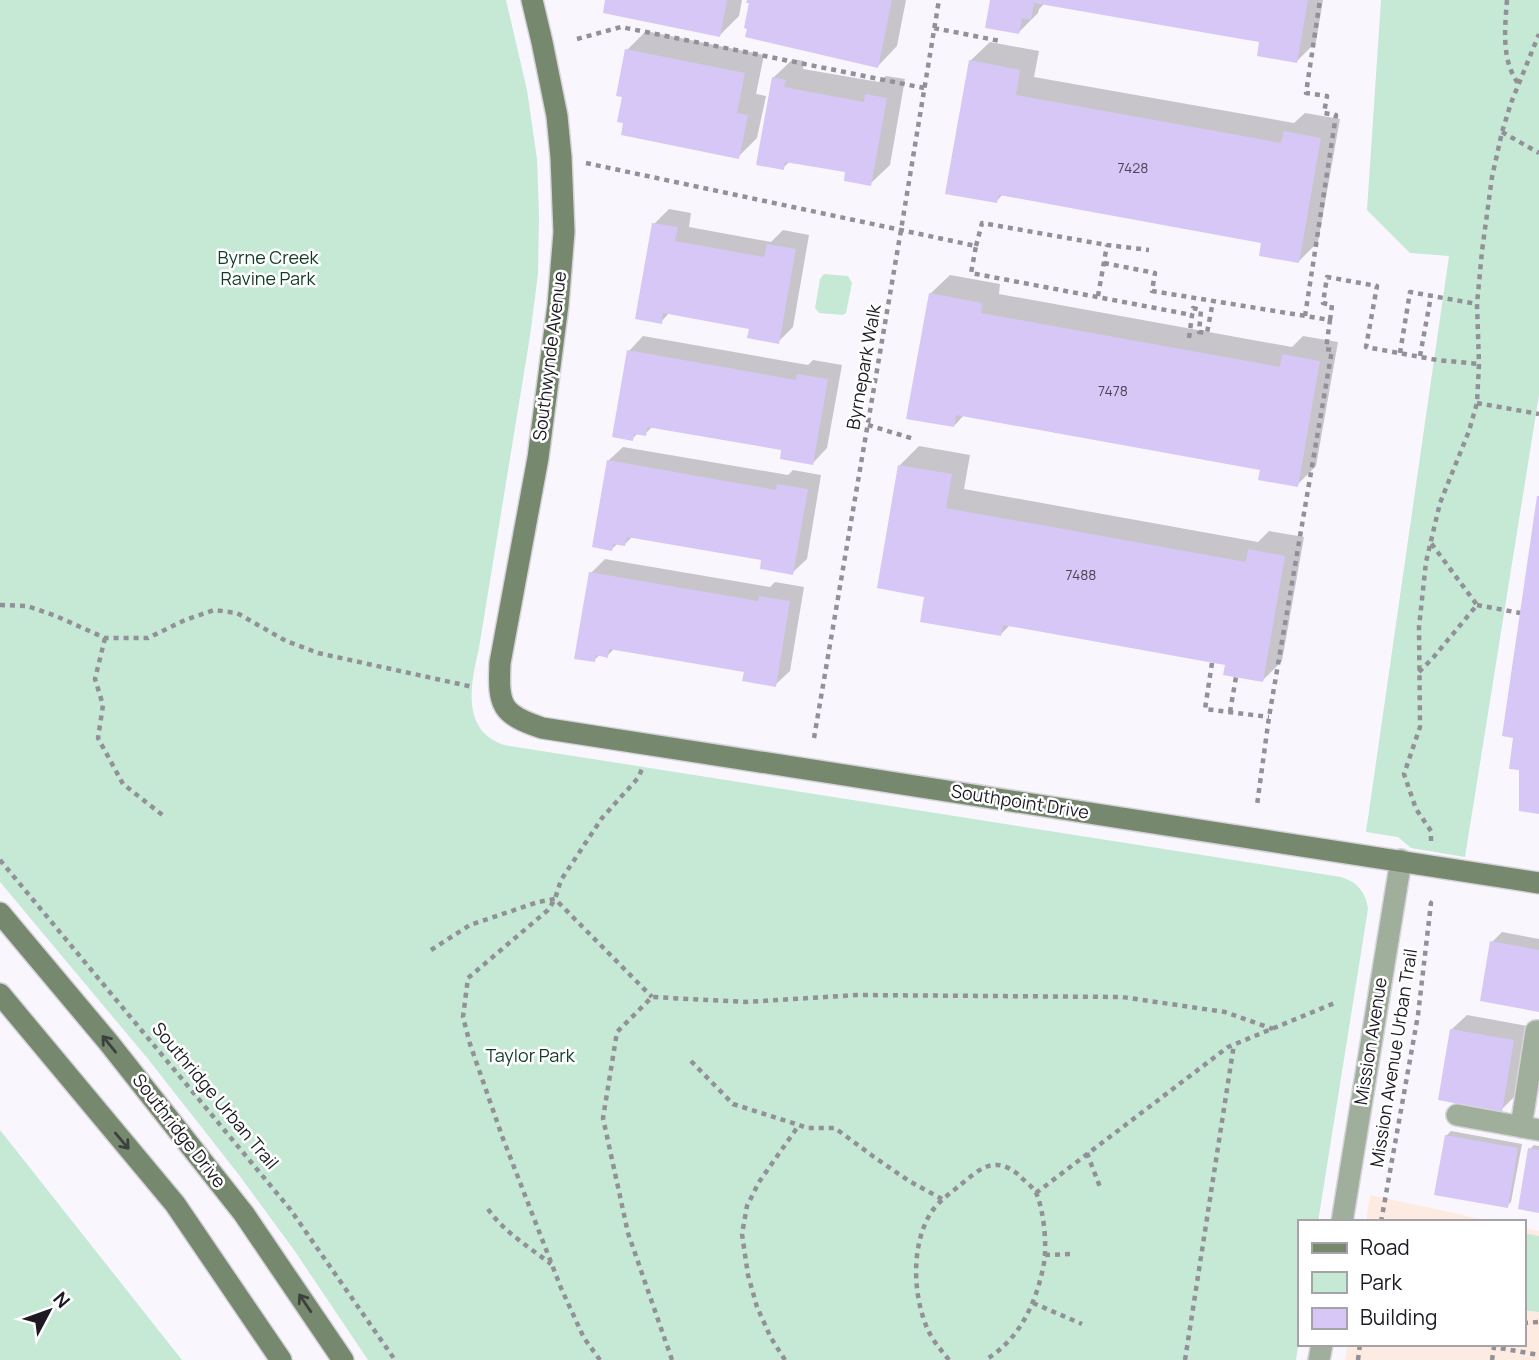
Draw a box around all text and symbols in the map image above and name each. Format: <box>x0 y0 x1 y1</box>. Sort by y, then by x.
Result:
house number: 7428 <box>1118 158 1148 177</box>
park label: Byrne Creek Ravine Park <box>218 245 320 290</box>
street label: Southwynde Avenue <box>527 270 571 442</box>
street label: Byrnepark Walk <box>840 301 886 431</box>
house number: 7478 <box>1098 381 1128 400</box>
house number: 7488 <box>1066 565 1096 584</box>
street label: Southpoint Drive <box>949 778 1091 824</box>
street label: Mission Avenue Urban Trail <box>1364 947 1422 1169</box>
street label: Mission Avenue <box>1348 975 1392 1106</box>
street label: Southridge Urban Trail <box>147 1017 284 1174</box>
one-way arrow <box>101 1035 117 1053</box>
park label: Taylor Park <box>485 1043 576 1067</box>
street label: Southridge Drive <box>128 1068 232 1192</box>
one-way arrow <box>114 1131 130 1149</box>
legend <box>1298 1220 1525 1346</box>
text: Road <box>1360 1233 1410 1261</box>
text: Park <box>1360 1268 1402 1296</box>
north arrow <box>14 1276 84 1346</box>
text: N <box>48 1286 76 1314</box>
one-way arrow <box>298 1294 312 1314</box>
text: Building <box>1360 1303 1437 1331</box>

